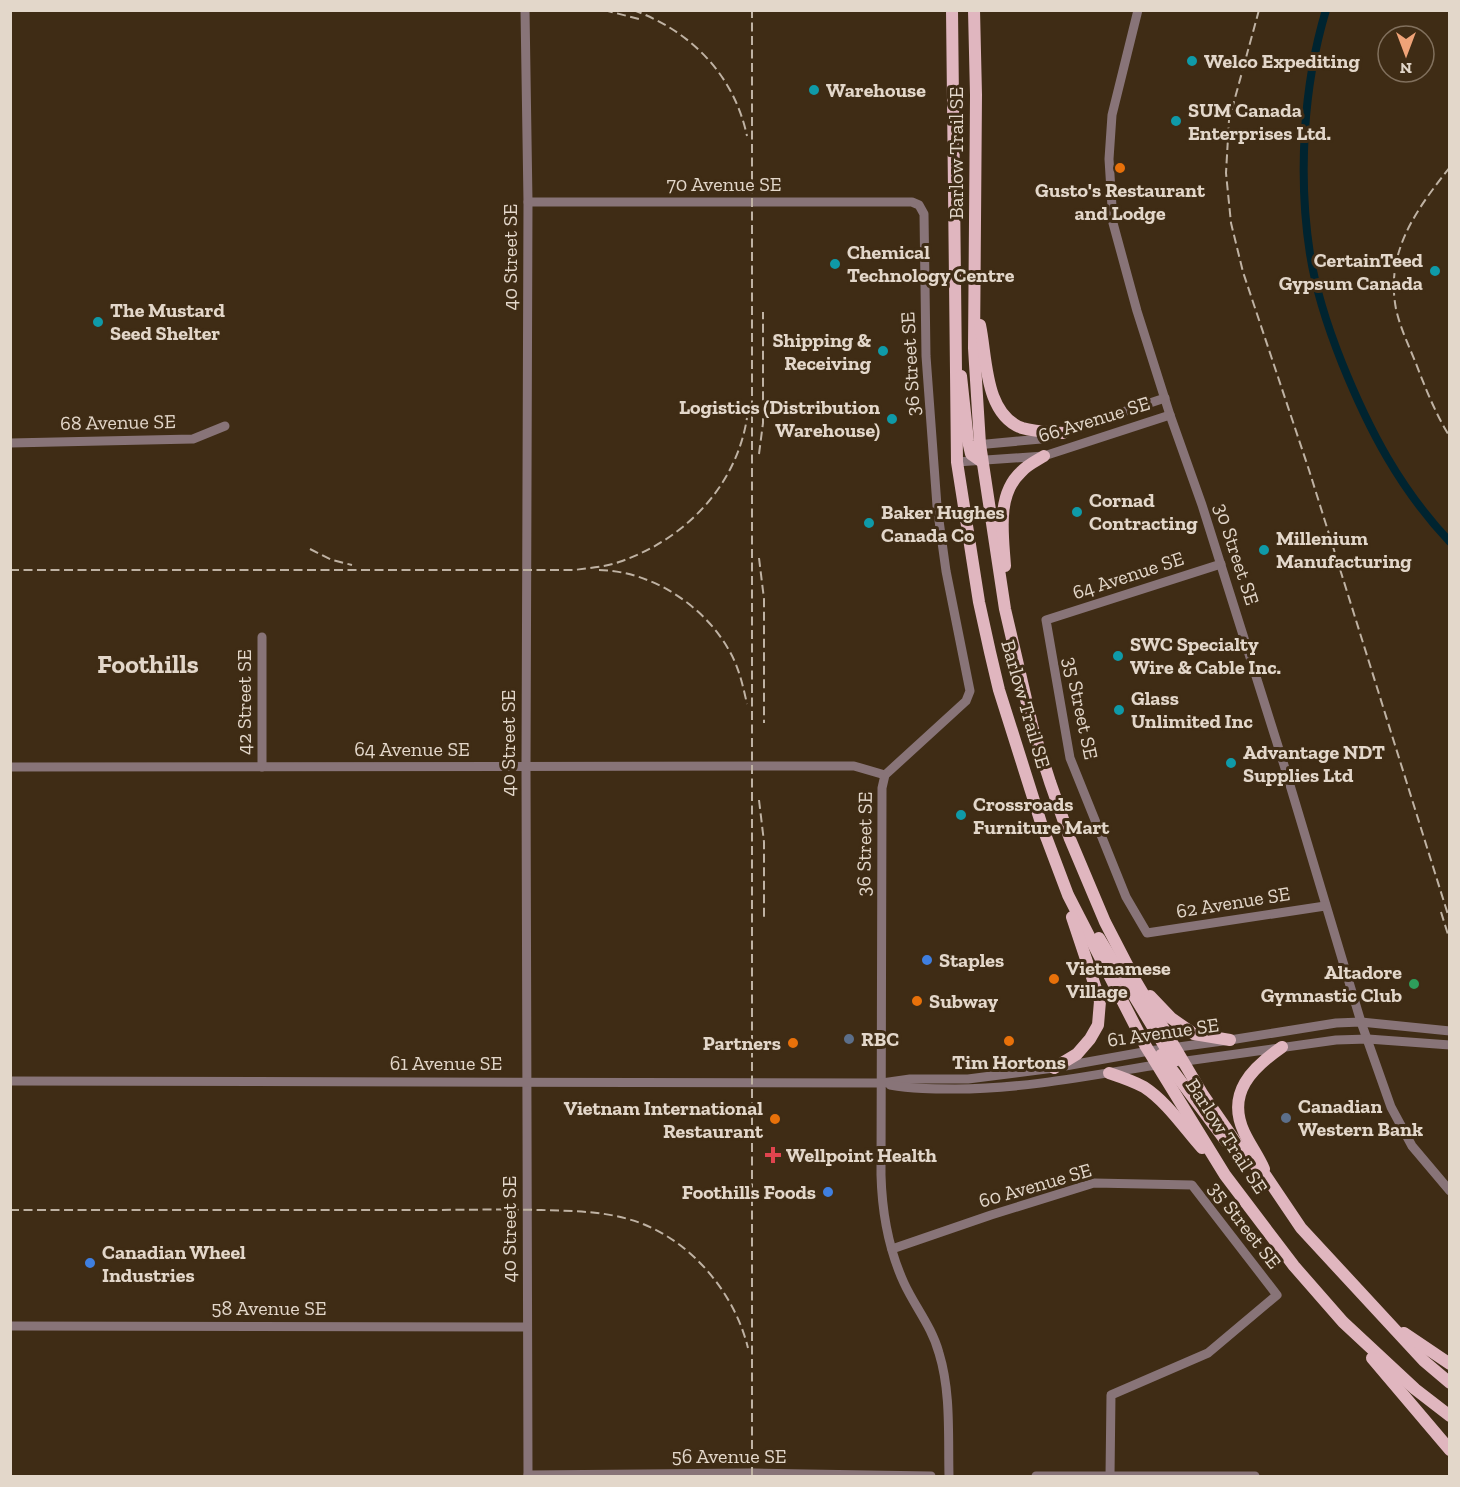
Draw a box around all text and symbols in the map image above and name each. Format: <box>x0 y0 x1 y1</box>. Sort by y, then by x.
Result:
north arrow <box>1376 24 1436 84</box>
place label: Welco Expediting <box>1204 49 1360 73</box>
marker: Welco Expediting <box>1185 54 1199 68</box>
text: N <box>1400 59 1412 78</box>
place label: Warehouse <box>826 78 926 102</box>
marker: Warehouse <box>807 83 821 97</box>
street label: Barlow Trail SE <box>944 87 968 219</box>
place label: SUM Canada Enterprises Ltd. <box>1188 98 1331 145</box>
marker: SUM Canada Enterprises Ltd. <box>1169 114 1183 128</box>
marker: Gusto's Restaurant and Lodge <box>1113 161 1127 175</box>
street label: 70 Avenue SE <box>666 172 782 196</box>
place label: Gusto's Restaurant and Lodge <box>1035 178 1206 225</box>
street label: 40 Street SE <box>498 204 522 310</box>
place label: Chemical Technology Centre <box>847 240 1015 287</box>
place label: CertainTeed Gypsum Canada <box>1279 248 1424 295</box>
marker: Chemical Technology Centre <box>828 257 842 271</box>
marker: CertainTeed Gypsum Canada <box>1428 264 1442 278</box>
place label: The Mustard Seed Shelter <box>110 298 225 345</box>
street label: 36 Street SE <box>895 311 925 417</box>
marker: The Mustard Seed Shelter <box>91 315 105 329</box>
place label: Shipping & Receiving <box>772 328 872 375</box>
marker: Shipping & Receiving <box>876 344 890 358</box>
street label: 66 Avenue SE <box>1035 391 1153 447</box>
place label: Logistics (Distribution Warehouse) <box>679 395 880 442</box>
street label: 68 Avenue SE <box>60 409 176 435</box>
marker: Logistics (Distribution Warehouse) <box>885 412 899 426</box>
place label: Cornad Contracting <box>1089 488 1198 535</box>
place label: Baker Hughes Canada Co <box>881 500 1005 547</box>
street label: 30 Street SE <box>1209 500 1265 608</box>
marker: Cornad Contracting <box>1070 505 1084 519</box>
marker: Baker Hughes Canada Co <box>862 516 876 530</box>
place label: Millenium Manufacturing <box>1276 526 1412 573</box>
marker: Millenium Manufacturing <box>1257 543 1271 557</box>
street label: 64 Avenue SE <box>1069 546 1187 604</box>
place label: SWC Specialty Wire & Cable Inc. <box>1130 632 1281 679</box>
street label: Barlow Trail SE <box>996 637 1056 771</box>
district label: Foothills <box>97 648 199 680</box>
street label: 42 Street SE <box>232 649 256 755</box>
marker: SWC Specialty Wire & Cable Inc. <box>1111 649 1125 663</box>
street label: 35 Street SE <box>1058 655 1104 761</box>
place label: Glass Unlimited Inc <box>1131 686 1253 733</box>
street label: 40 Street SE <box>496 690 520 796</box>
marker: Glass Unlimited Inc <box>1112 703 1126 717</box>
street label: 64 Avenue SE <box>354 737 470 761</box>
place label: Advantage NDT Supplies Ltd <box>1243 740 1385 787</box>
marker: Advantage NDT Supplies Ltd <box>1224 756 1238 770</box>
street label: 36 Street SE <box>851 791 877 897</box>
place label: Crossroads Furniture Mart <box>973 792 1110 839</box>
marker: Crossroads Furniture Mart <box>954 808 968 822</box>
street label: 62 Avenue SE <box>1174 881 1292 923</box>
place label: Staples <box>939 948 1004 972</box>
marker: Staples <box>920 953 934 967</box>
place label: Vietnamese Village <box>1066 956 1171 1003</box>
place label: Altadore Gymnastic Club <box>1261 960 1402 1007</box>
marker: Vietnamese Village <box>1047 972 1061 986</box>
marker: Altadore Gymnastic Club <box>1407 977 1421 991</box>
place label: Subway <box>929 989 999 1013</box>
marker: Subway <box>910 994 924 1008</box>
street label: 61 Avenue SE <box>1106 1012 1220 1052</box>
place label: RBC <box>861 1027 899 1051</box>
place label: Partners <box>703 1031 781 1055</box>
marker: RBC <box>842 1032 856 1046</box>
marker: Tim Hortons <box>1002 1034 1016 1048</box>
marker: Partners <box>786 1036 800 1050</box>
place label: Tim Hortons <box>952 1050 1066 1074</box>
street label: 61 Avenue SE <box>390 1051 502 1075</box>
street label: Barlow Trail SE <box>1181 1074 1273 1198</box>
place label: Canadian Western Bank <box>1298 1094 1423 1141</box>
place label: Vietnam International Restaurant <box>564 1096 764 1143</box>
marker: Canadian Western Bank <box>1279 1111 1293 1125</box>
marker: Vietnam International Restaurant <box>768 1112 782 1126</box>
place label: Wellpoint Health <box>786 1143 937 1167</box>
marker: Wellpoint Health <box>764 1146 782 1164</box>
street label: 60 Avenue SE <box>976 1157 1094 1213</box>
street label: 40 Street SE <box>497 1176 521 1282</box>
street label: 35 Street SE <box>1203 1177 1287 1273</box>
place label: Foothills Foods <box>682 1180 816 1204</box>
marker: Foothills Foods <box>821 1185 835 1199</box>
place label: Canadian Wheel Industries <box>102 1240 246 1287</box>
marker: Canadian Wheel Industries <box>83 1256 97 1270</box>
street label: 58 Avenue SE <box>211 1296 327 1320</box>
street label: 56 Avenue SE <box>671 1444 787 1468</box>

